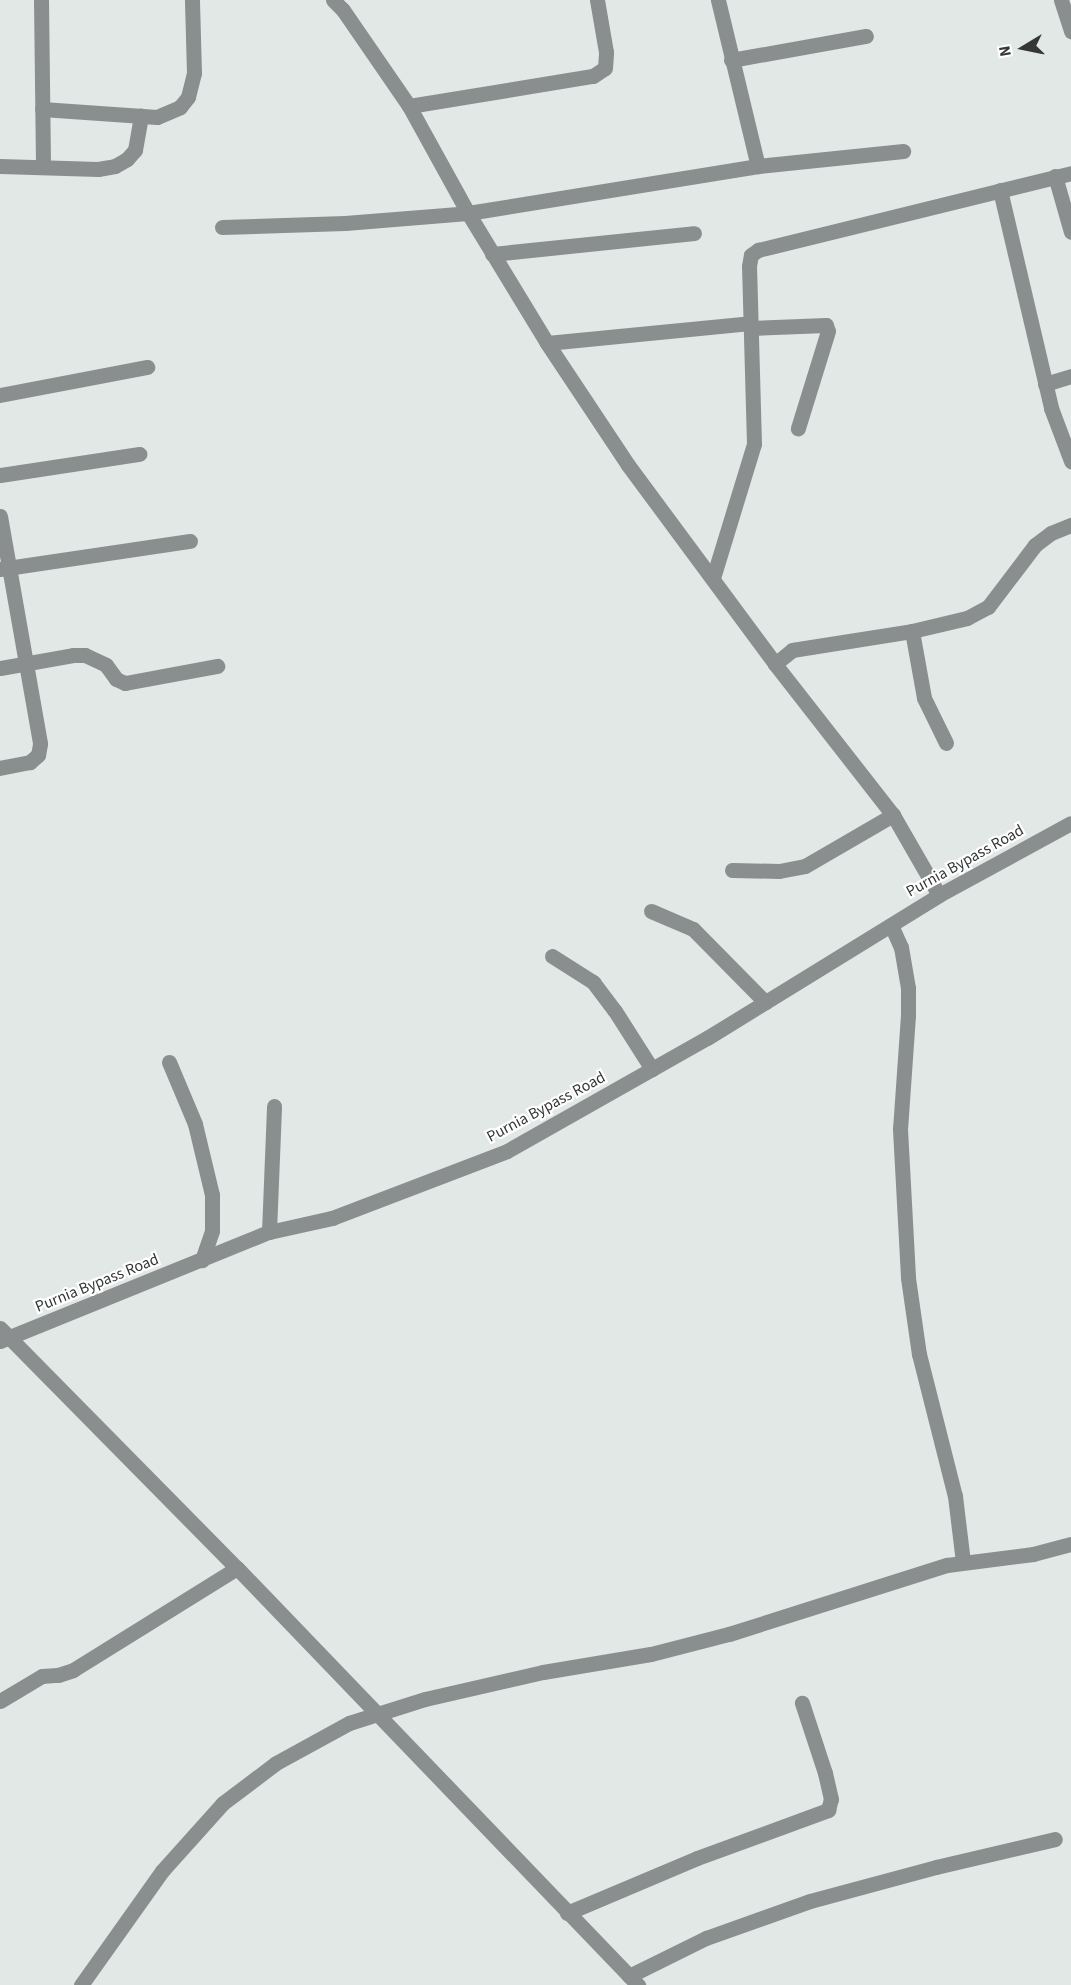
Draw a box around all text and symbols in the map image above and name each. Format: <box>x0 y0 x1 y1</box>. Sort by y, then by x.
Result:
north arrow <box>993 18 1053 78</box>
text: N <box>994 44 1017 58</box>
street label: Purnia Bypass Road <box>903 821 1027 901</box>
street label: Purnia Bypass Road <box>483 1068 609 1146</box>
street label: Purnia Bypass Road <box>32 1249 162 1317</box>

